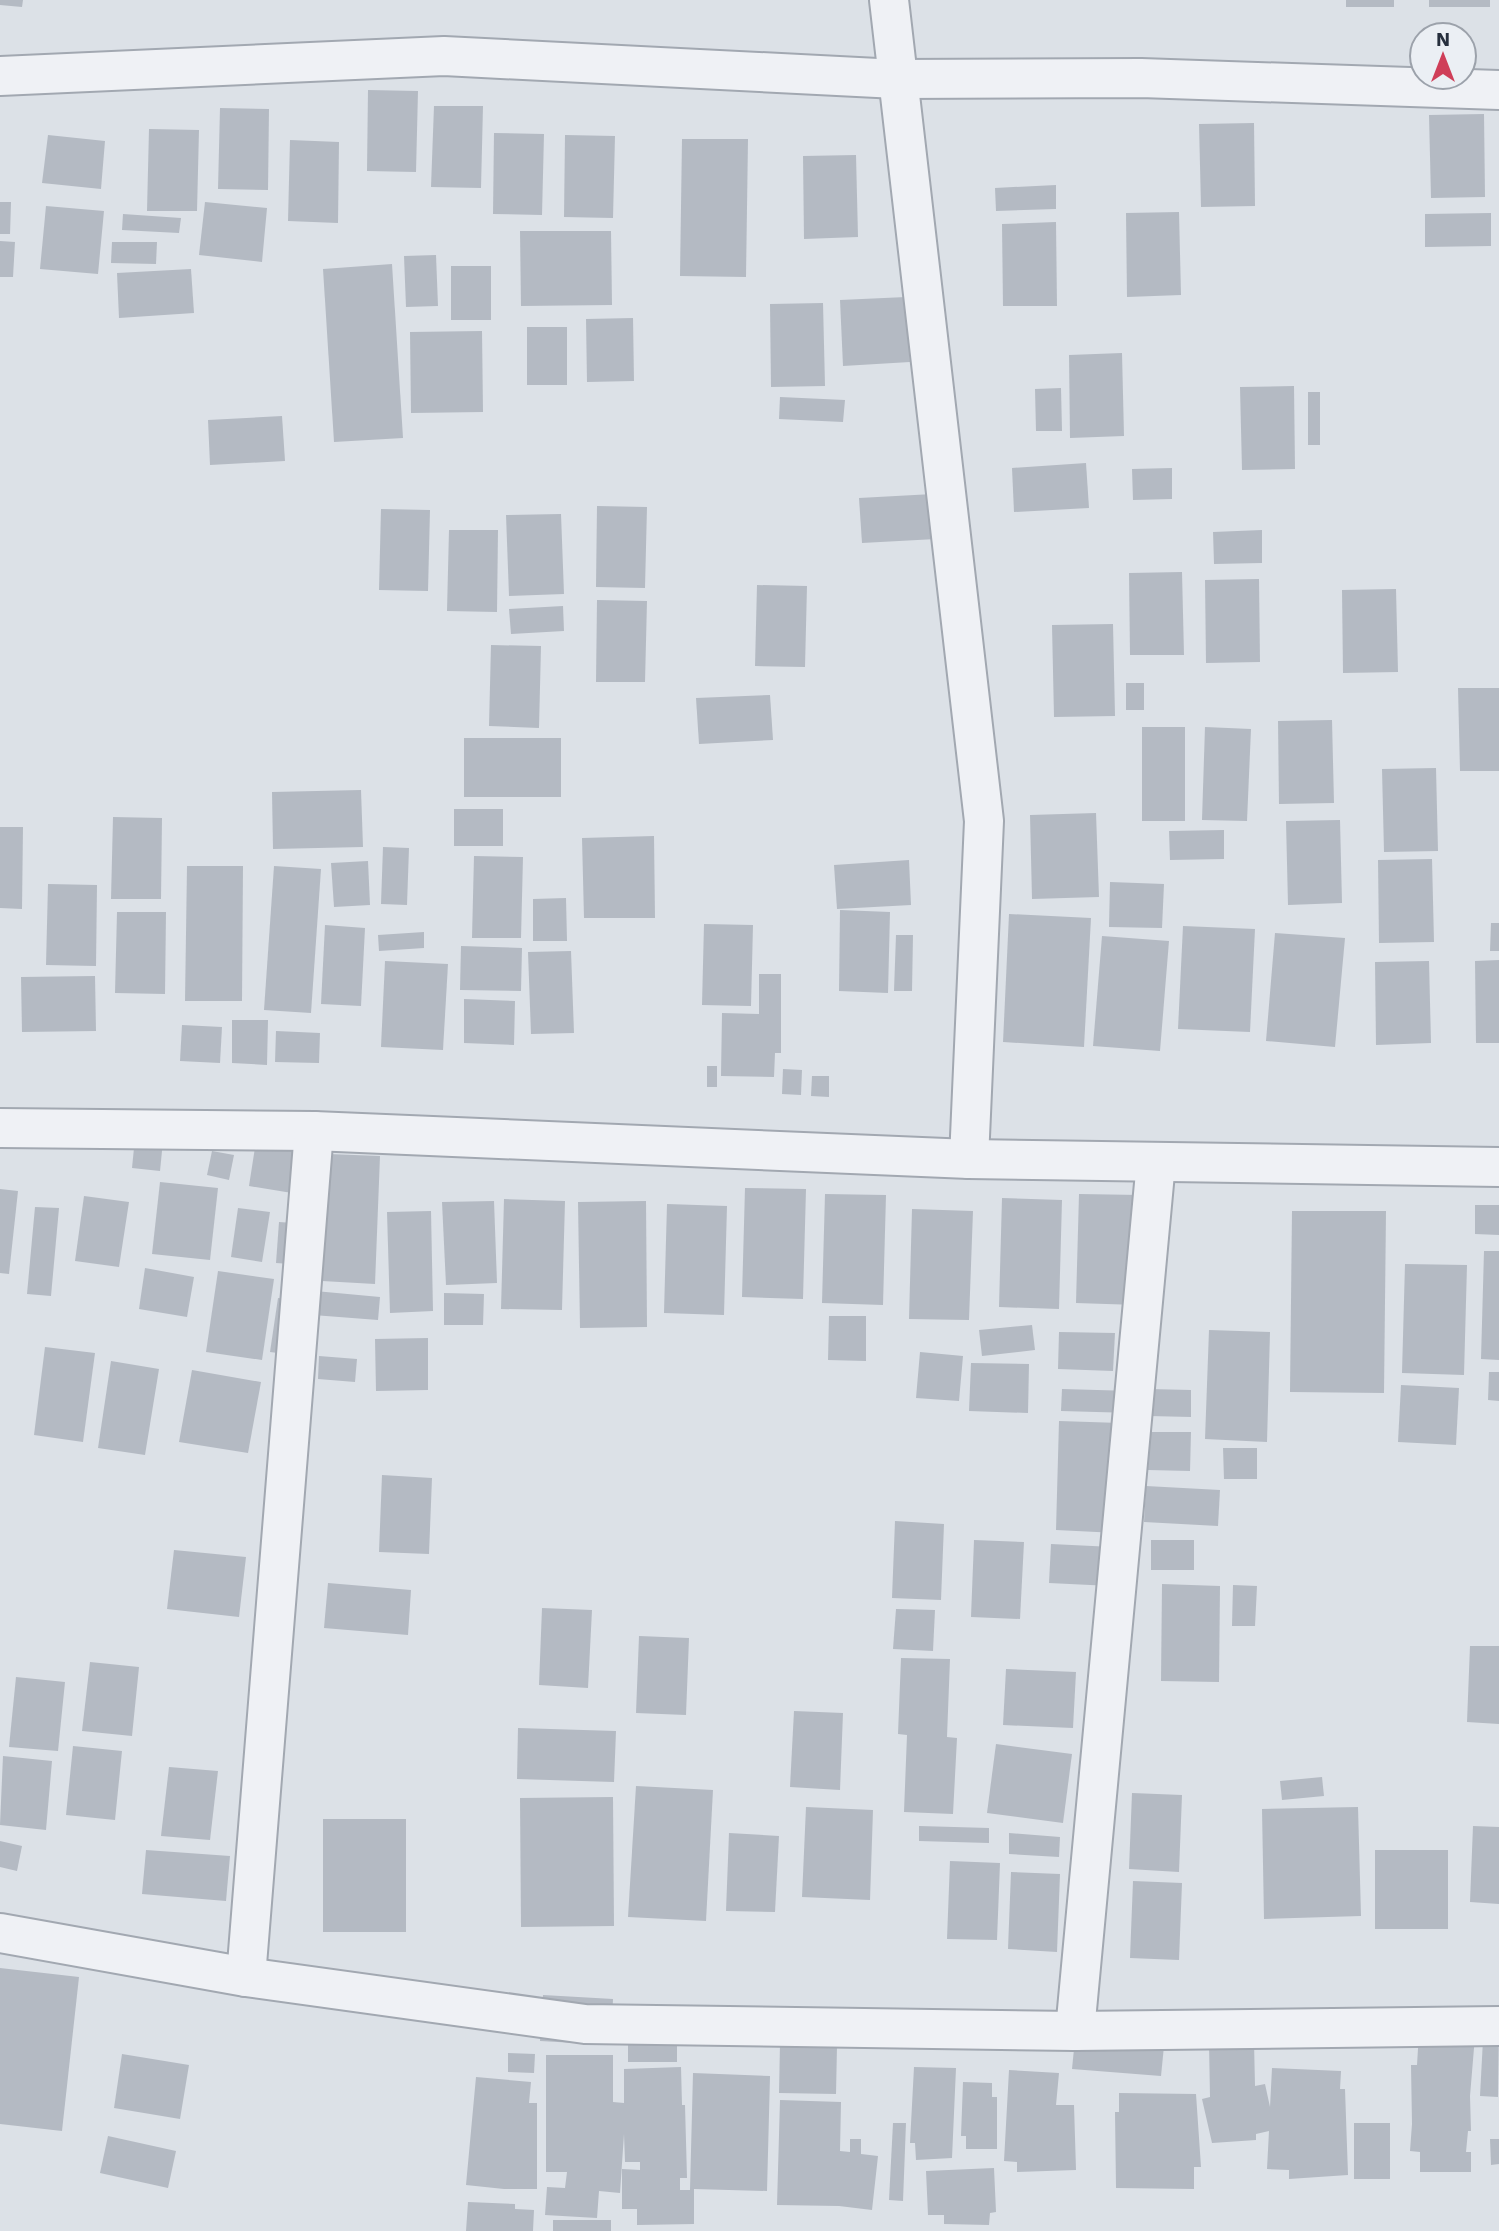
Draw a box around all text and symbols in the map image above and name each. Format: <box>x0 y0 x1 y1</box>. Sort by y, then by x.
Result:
north arrow <box>1408 21 1478 91</box>
text: N <box>1436 28 1450 51</box>

